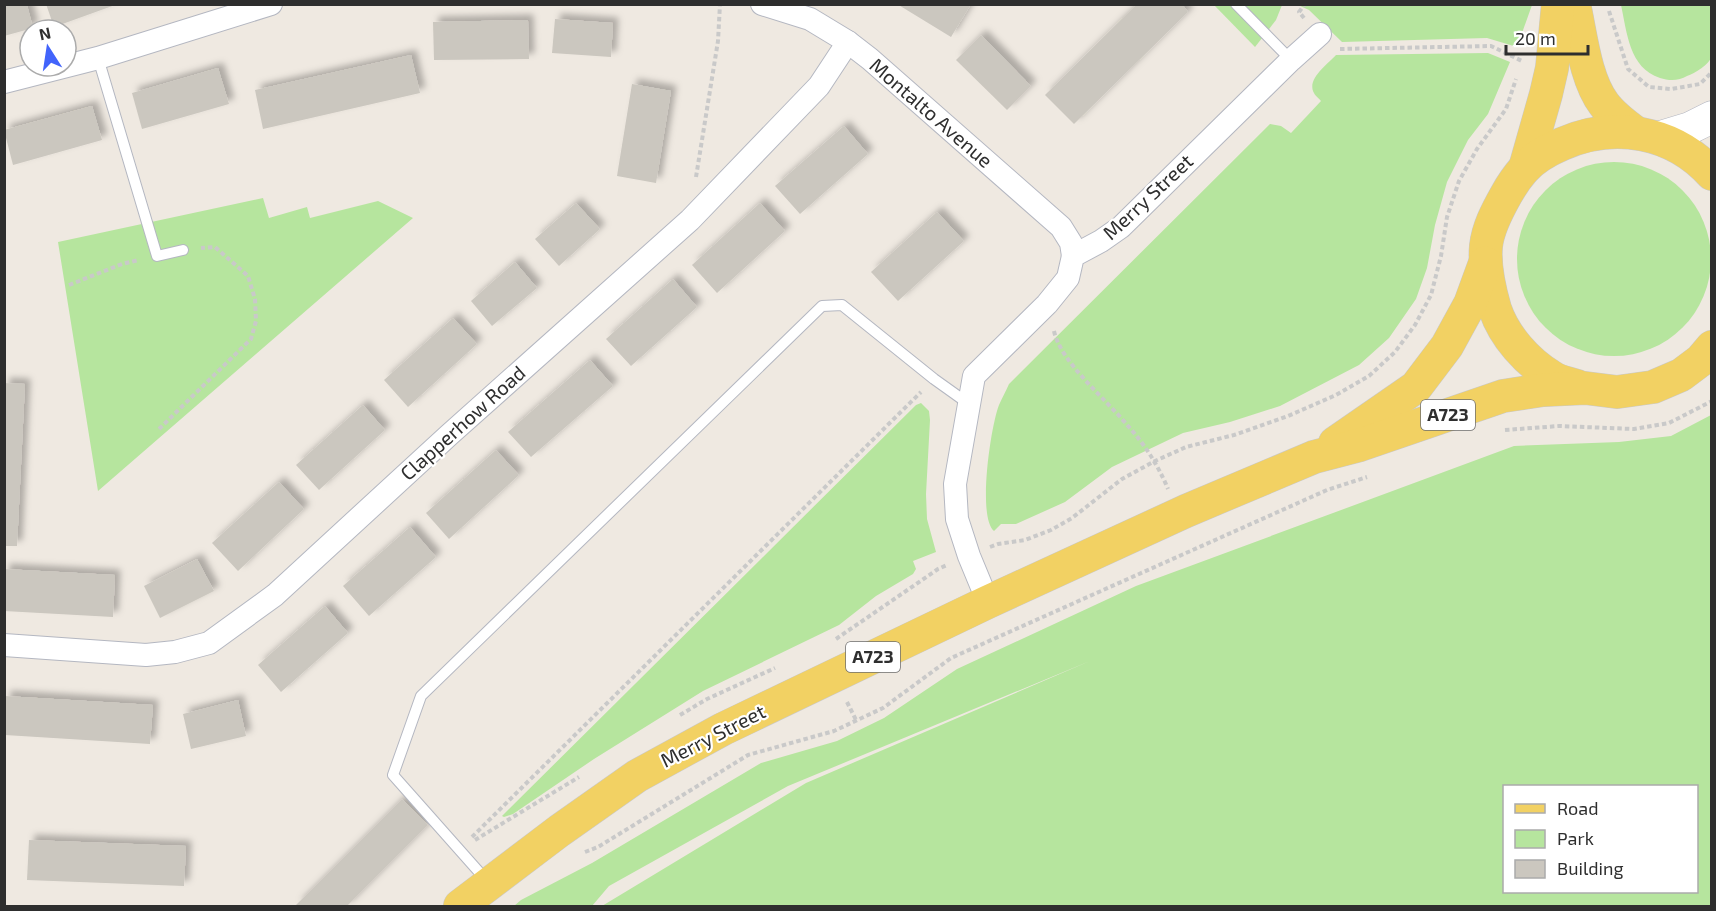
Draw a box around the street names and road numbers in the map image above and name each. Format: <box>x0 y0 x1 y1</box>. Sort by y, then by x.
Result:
street label: Montalto Avenue <box>865 52 998 172</box>
street label: Merry Street <box>1097 148 1198 244</box>
street label: Clapperhow Road <box>395 360 530 485</box>
road number: A723 <box>1421 400 1475 430</box>
road number: A723 <box>846 642 900 672</box>
street label: Merry Street <box>656 698 769 772</box>

